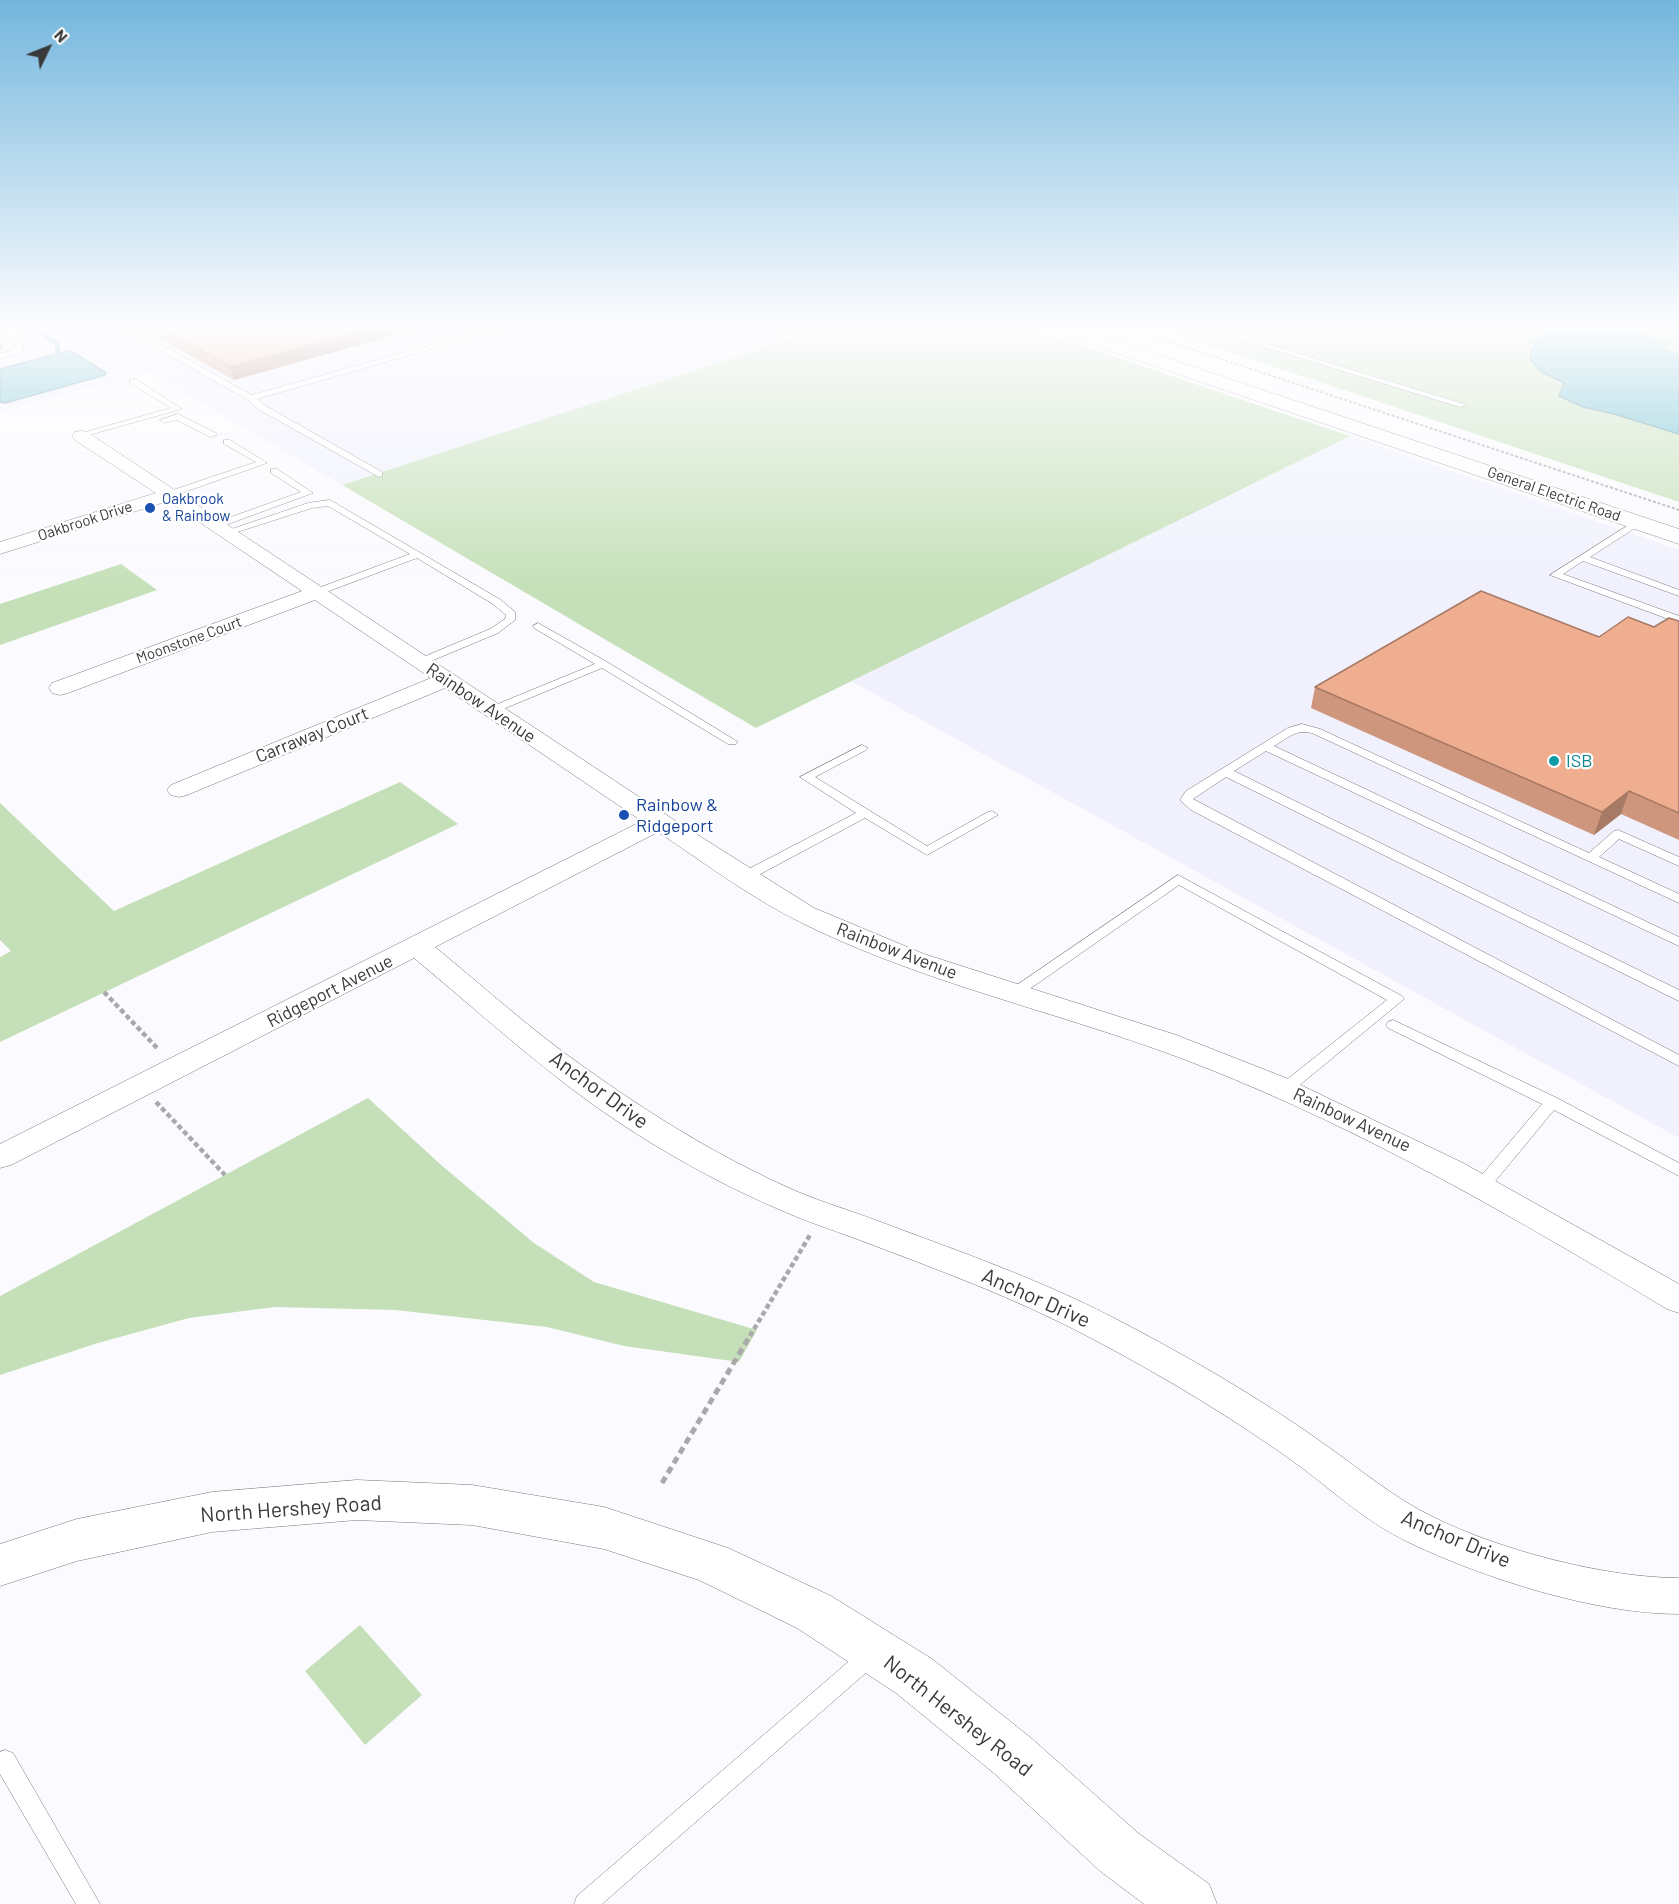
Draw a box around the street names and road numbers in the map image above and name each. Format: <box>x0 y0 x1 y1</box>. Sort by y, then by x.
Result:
street label: General Electric Road <box>1485 463 1623 525</box>
street label: Oakbrook Drive <box>35 497 135 545</box>
street label: Moonstone Court <box>134 613 244 667</box>
street label: Rainbow Avenue <box>422 658 540 748</box>
street label: Carraway Court <box>252 703 372 767</box>
street label: Rainbow Avenue <box>834 918 960 984</box>
street label: Ridgeport Avenue <box>263 950 397 1032</box>
street label: Anchor Drive <box>545 1046 653 1134</box>
street label: Rainbow Avenue <box>1290 1083 1414 1157</box>
street label: Anchor Drive <box>978 1263 1094 1333</box>
street label: North Hershey Road <box>199 1490 383 1528</box>
street label: Anchor Drive <box>1398 1505 1514 1573</box>
street label: North Hershey Road <box>879 1650 1037 1782</box>

